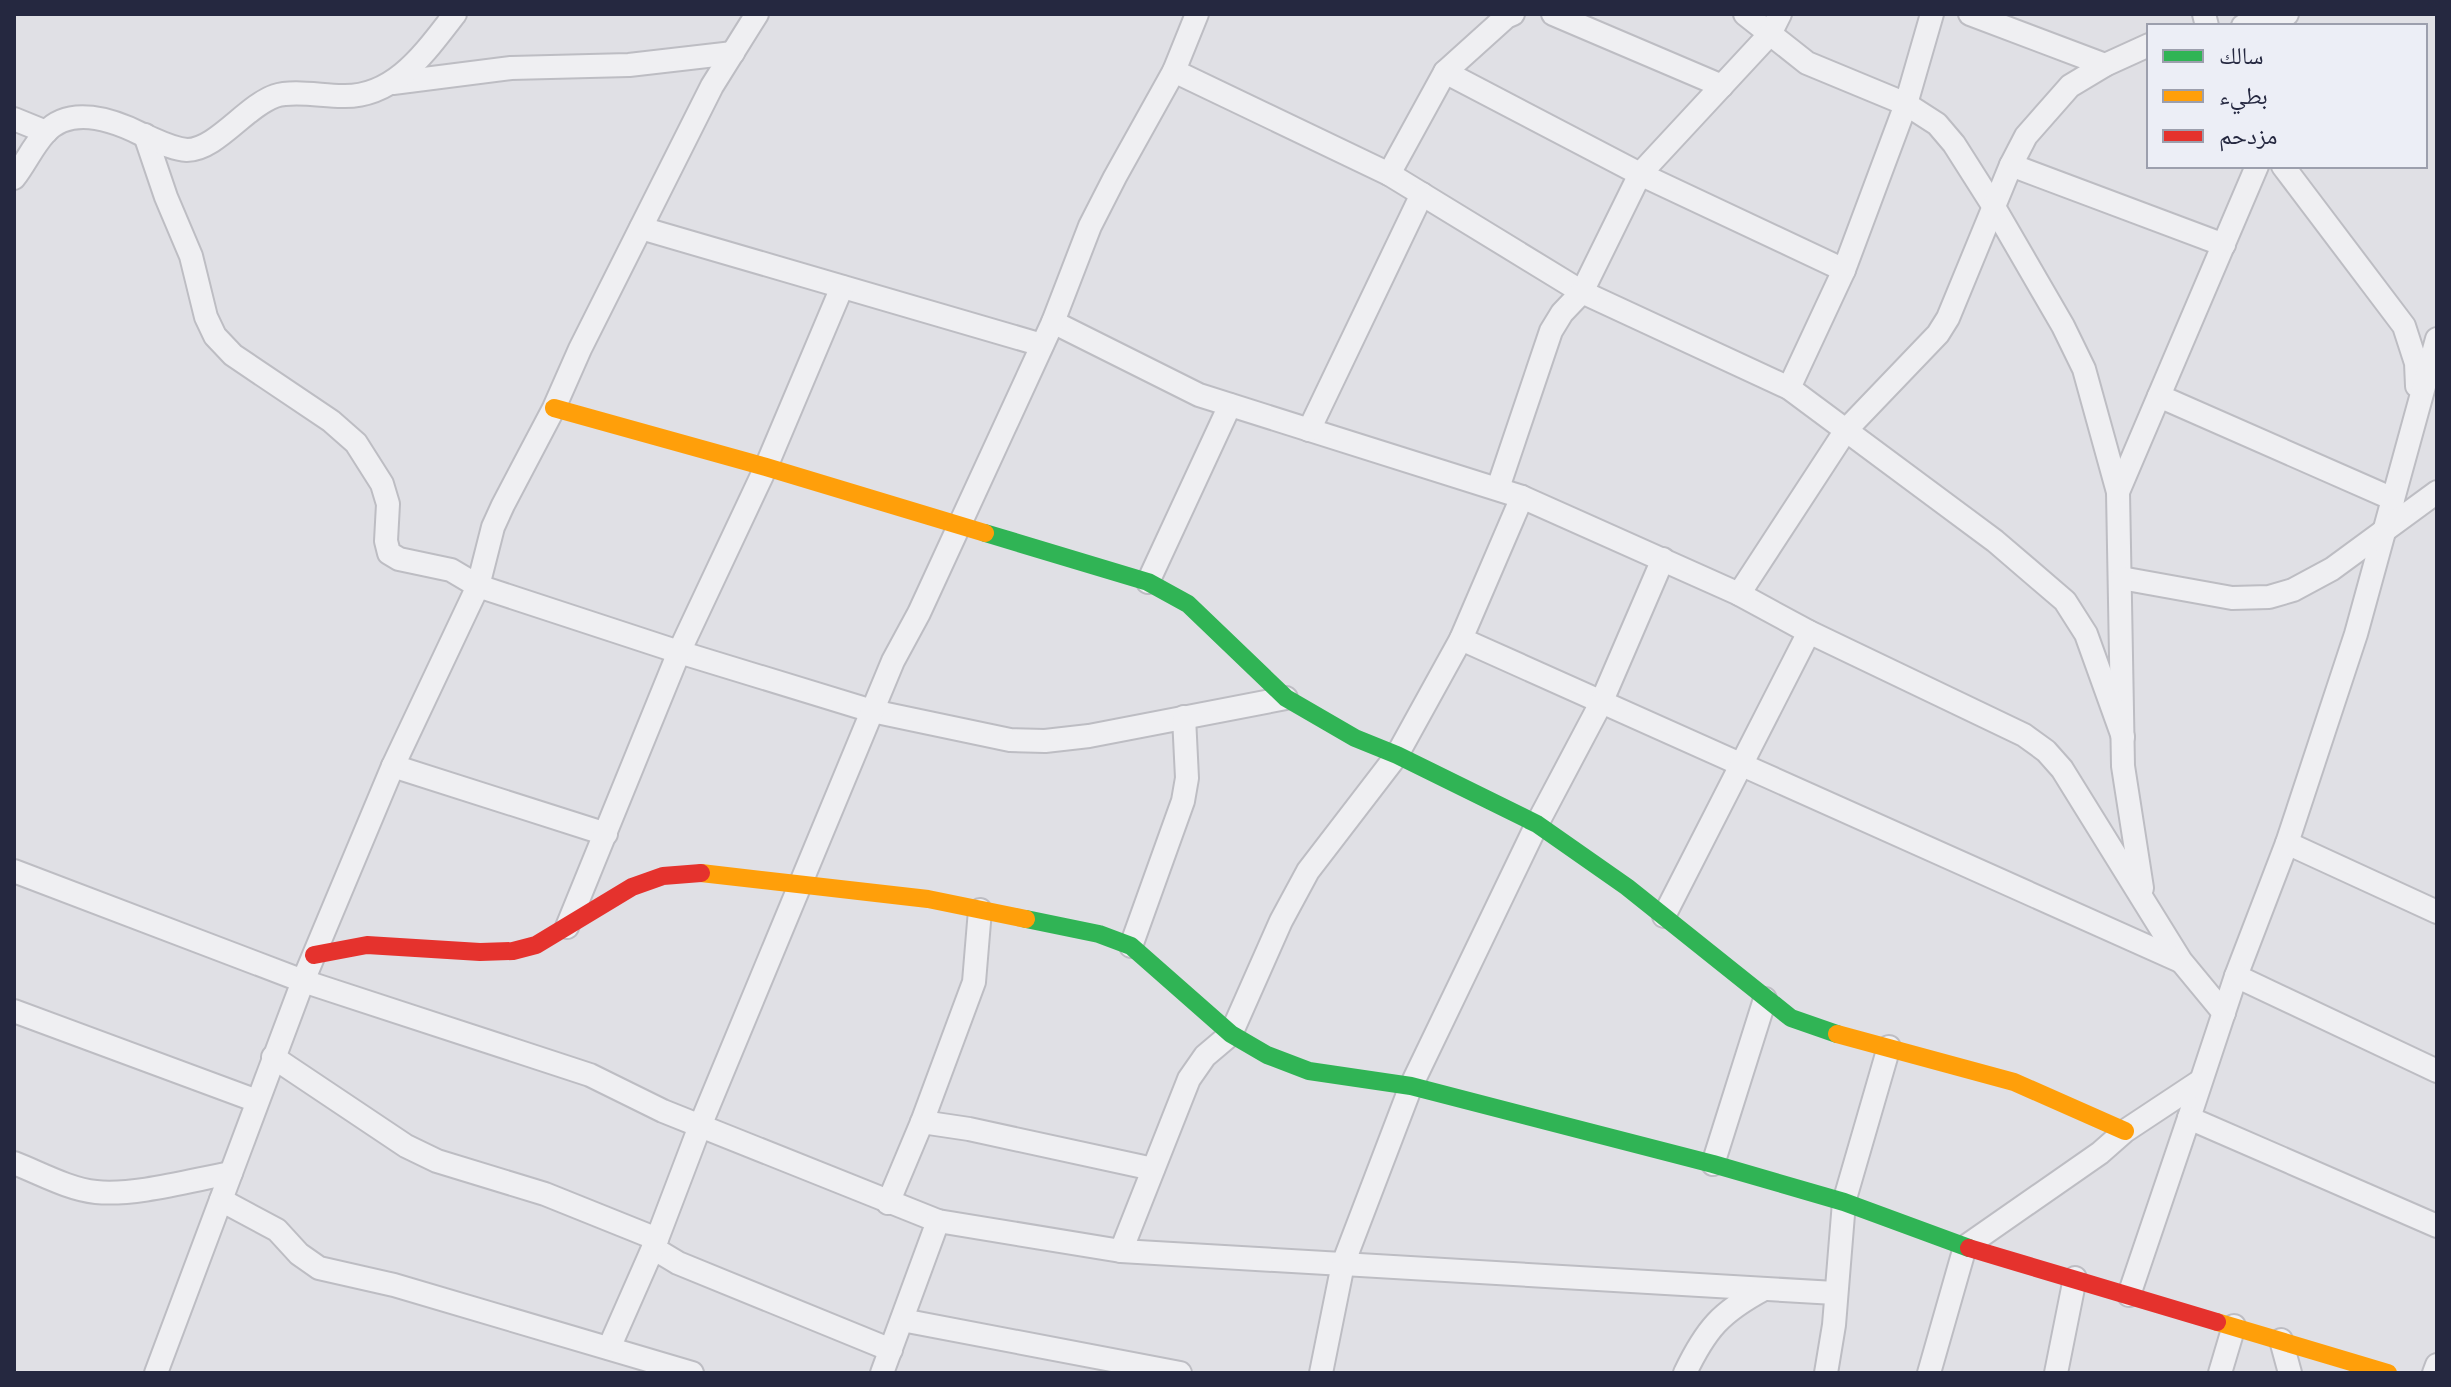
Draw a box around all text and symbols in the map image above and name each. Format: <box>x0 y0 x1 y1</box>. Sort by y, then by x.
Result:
legend <box>2147 24 2427 168</box>
text: سالك <box>2219 40 2264 69</box>
text: بطيء <box>2219 80 2268 115</box>
text: مزدحم <box>2219 120 2278 152</box>

